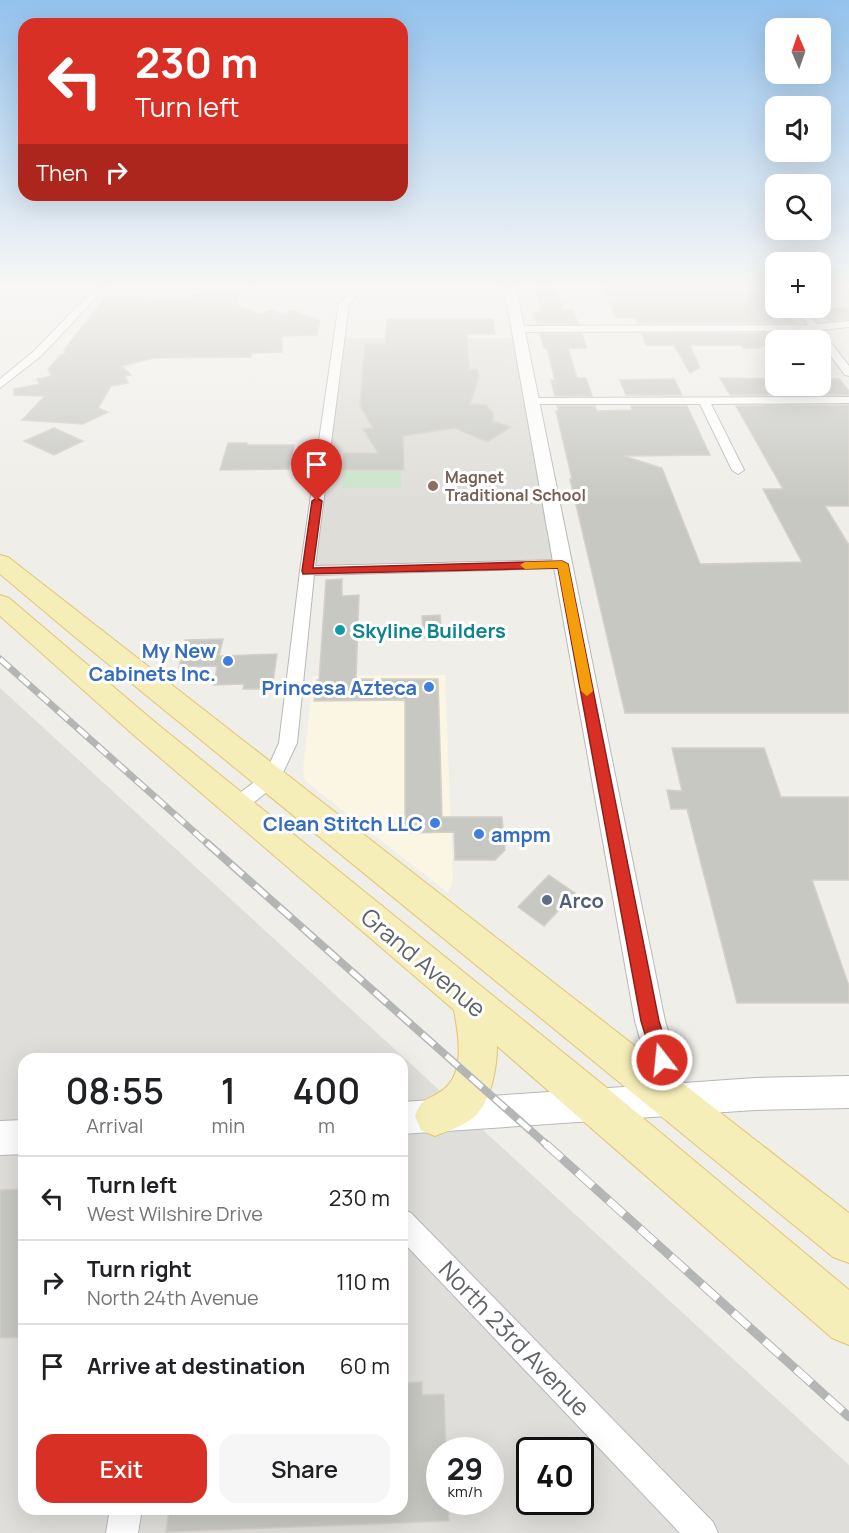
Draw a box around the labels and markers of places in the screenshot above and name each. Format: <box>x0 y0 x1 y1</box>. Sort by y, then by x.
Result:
pin <box>291 439 342 501</box>
place label: Magnet Traditional School <box>445 466 586 506</box>
marker: Magnet Traditional School <box>426 479 440 493</box>
place label: Skyline Builders <box>352 617 506 644</box>
marker: Skyline Builders <box>333 623 347 637</box>
place label: My New Cabinets Inc. <box>89 637 216 687</box>
marker: My New Cabinets Inc. <box>221 654 235 668</box>
place label: Princesa Azteca <box>262 674 417 701</box>
marker: Princesa Azteca <box>422 680 436 694</box>
place label: Clean Stitch LLC <box>263 810 423 837</box>
marker: Clean Stitch LLC <box>428 816 442 830</box>
place label: ampm <box>491 821 551 848</box>
marker: ampm <box>472 827 486 841</box>
place label: Arco <box>559 887 604 914</box>
marker: Arco <box>540 893 554 907</box>

